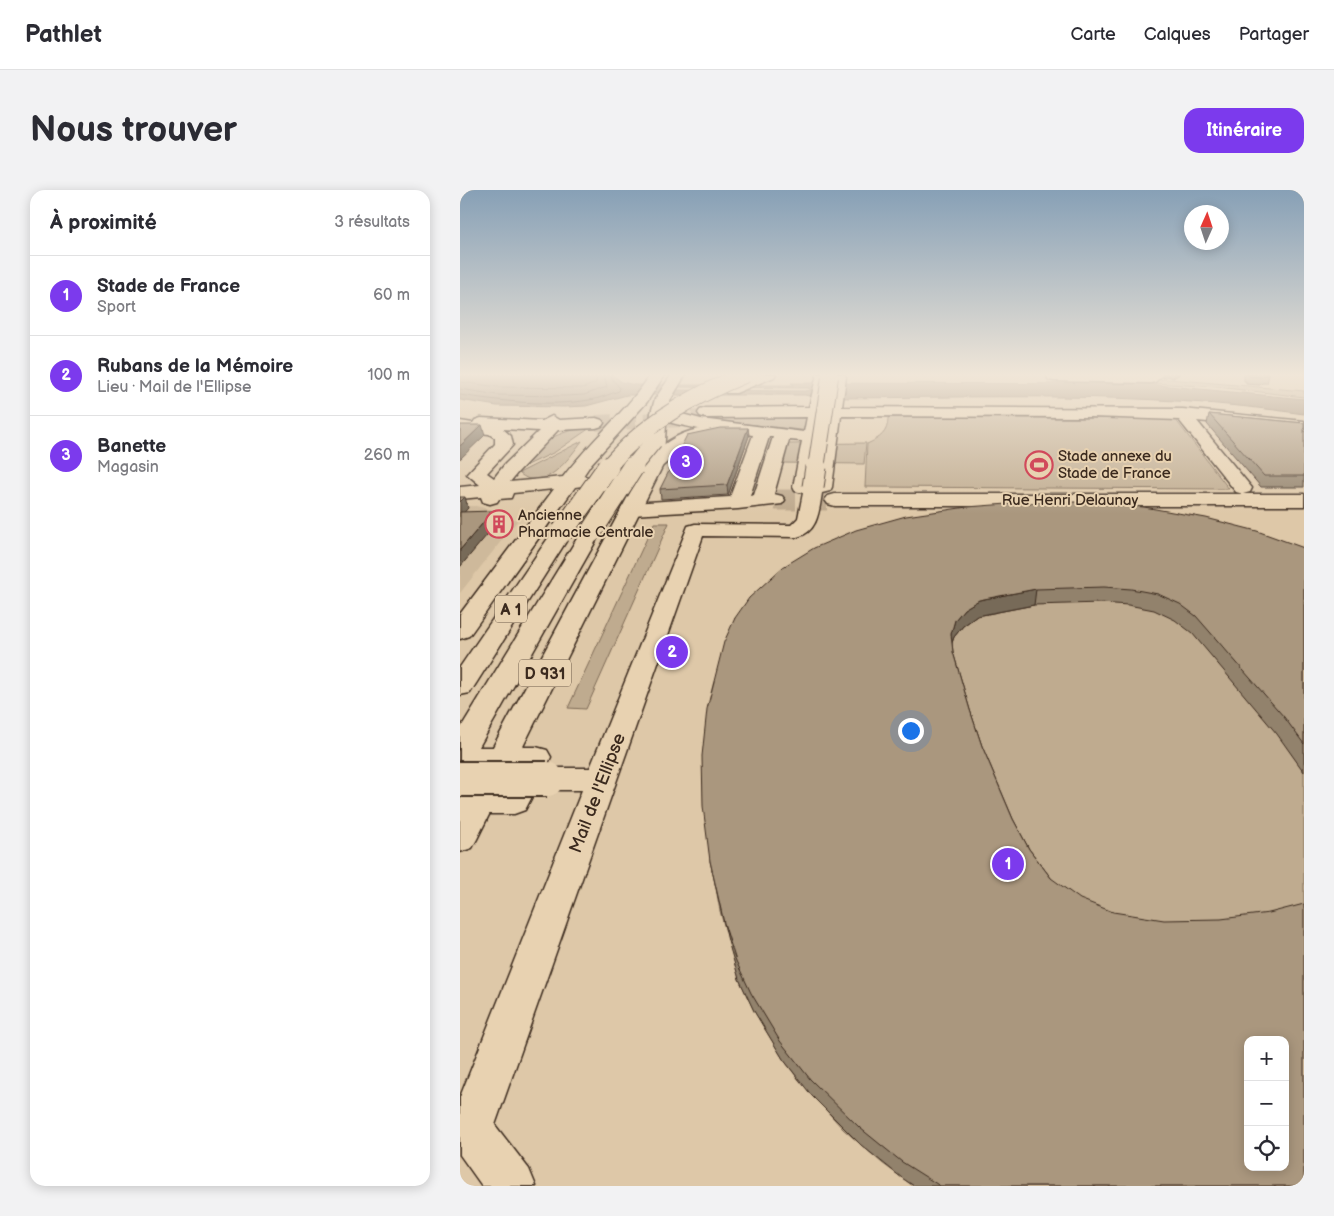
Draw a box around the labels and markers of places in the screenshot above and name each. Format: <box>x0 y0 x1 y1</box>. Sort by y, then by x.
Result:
pin: 3 <box>670 443 702 481</box>
place label: Stade annexe du Stade de France <box>1058 447 1172 483</box>
sports icon: Stade annexe du Stade de France <box>1024 450 1054 480</box>
place label: Ancienne Pharmacie Centrale <box>518 506 653 542</box>
building icon: Ancienne Pharmacie Centrale <box>484 509 514 539</box>
pin: 2 <box>656 633 688 671</box>
pin: 1 <box>992 845 1024 883</box>

